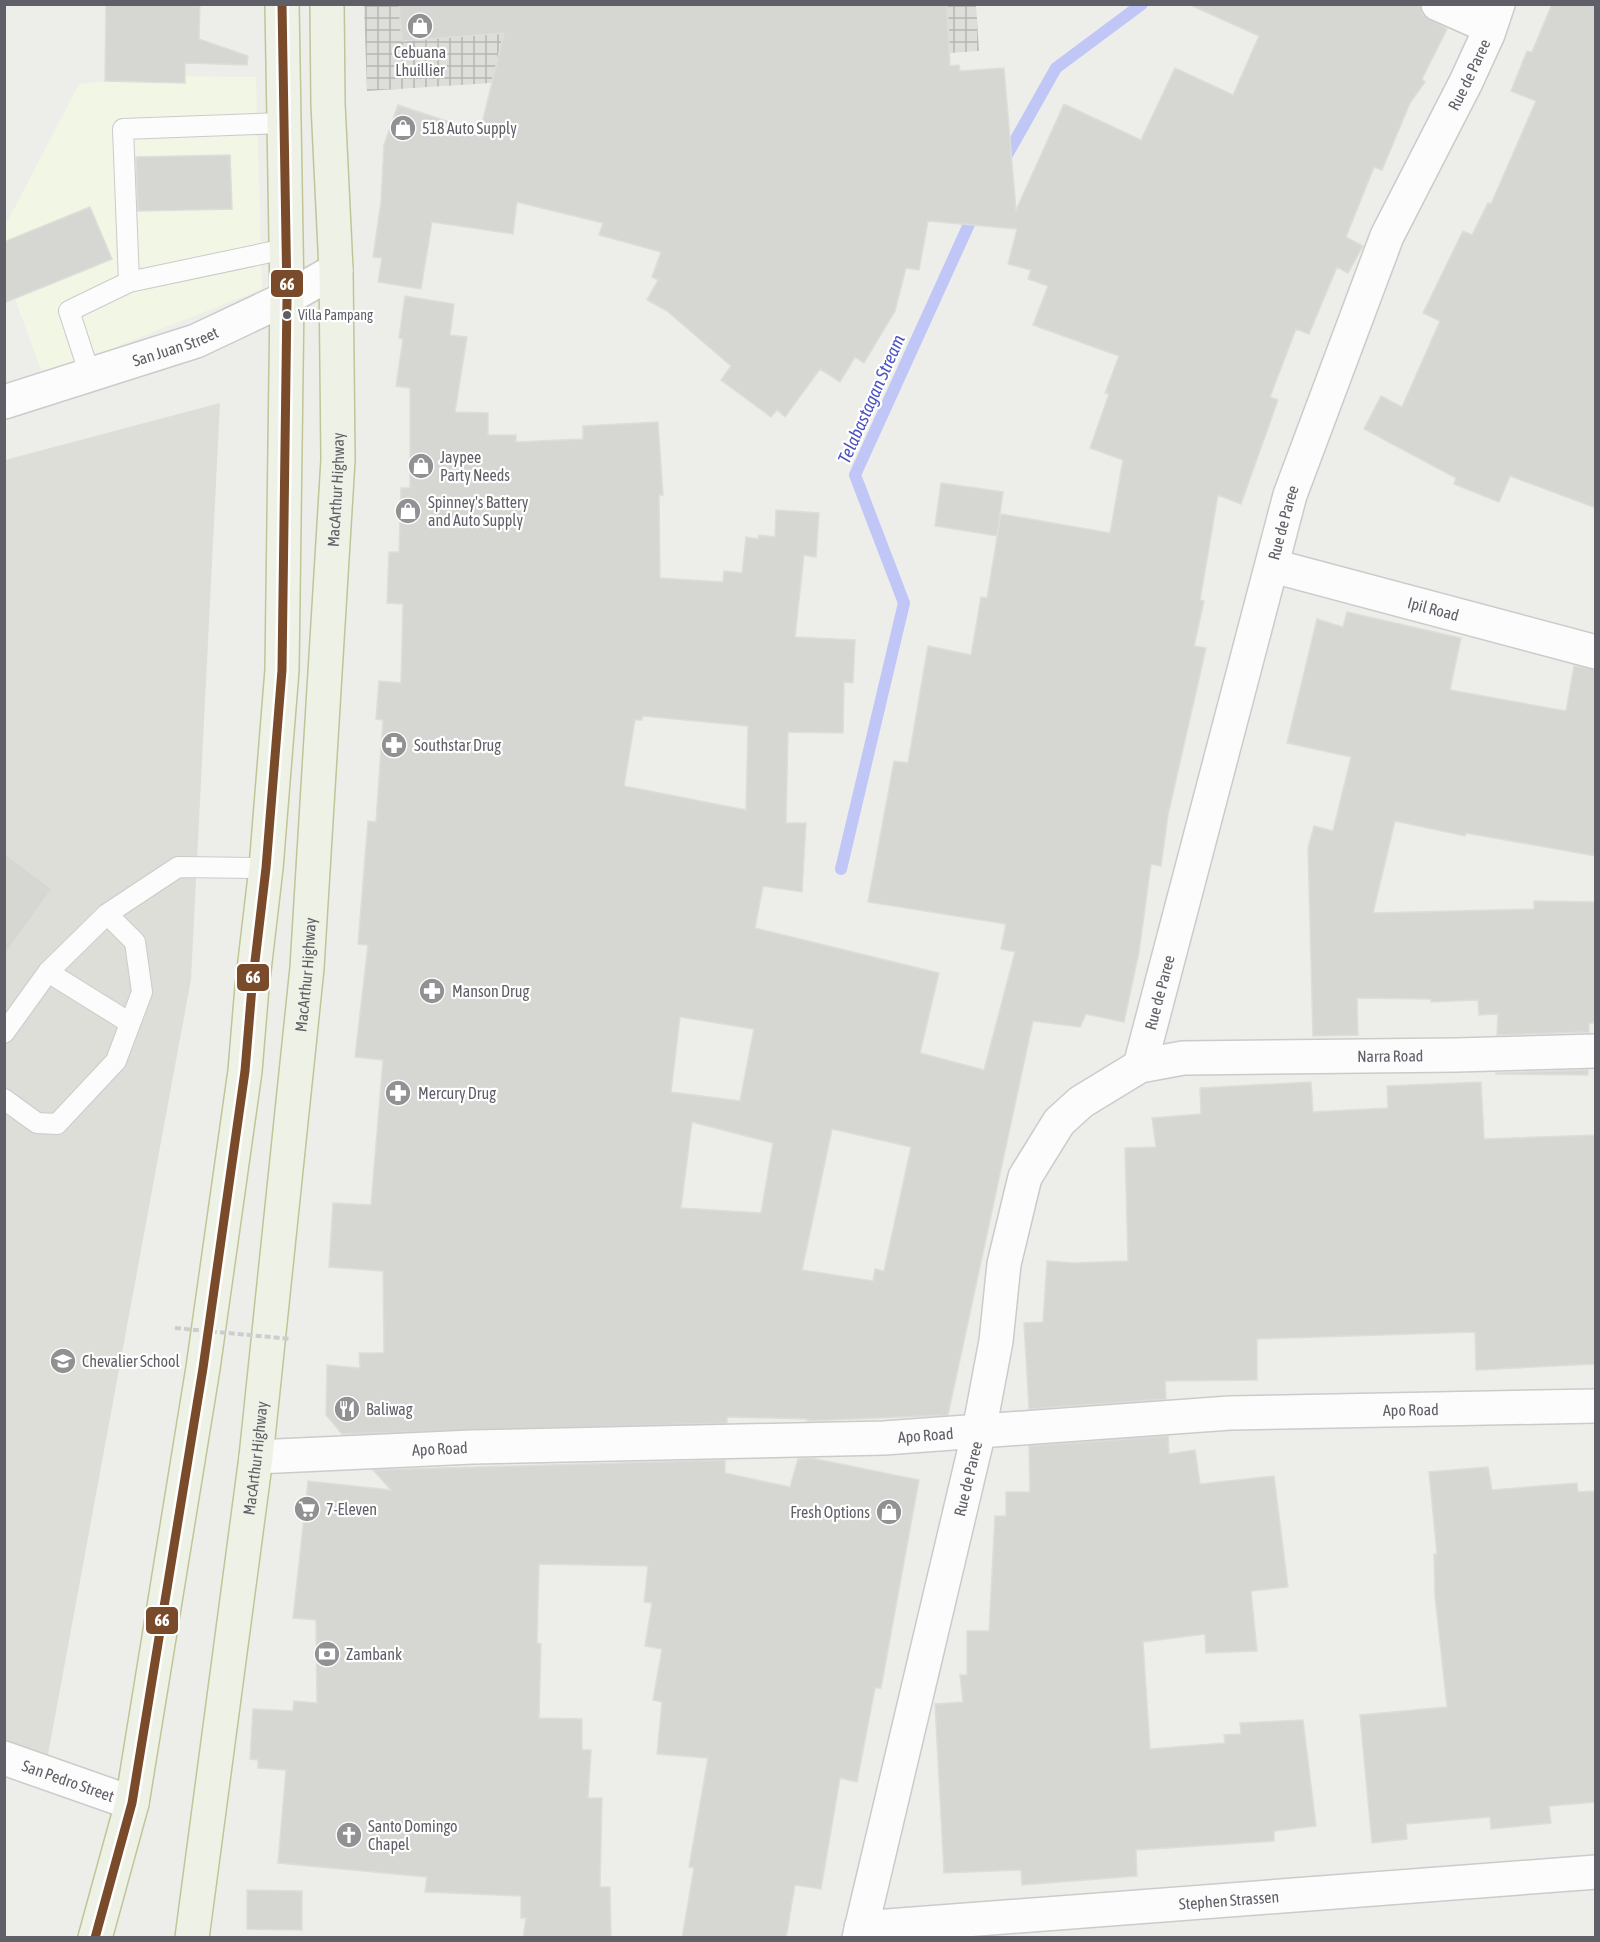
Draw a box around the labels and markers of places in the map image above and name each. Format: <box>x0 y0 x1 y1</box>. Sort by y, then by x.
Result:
shop icon: Cebuana Lhuillier <box>405 11 435 41</box>
place label: Cebuana Lhuillier <box>394 43 446 79</box>
shop icon: 518 Auto Supply <box>388 113 418 143</box>
place label: 518 Auto Supply <box>422 119 517 138</box>
place label: Villa Pampang <box>298 307 373 323</box>
marker: Villa Pampang <box>281 309 293 321</box>
place label: Jaypee Party Needs <box>440 448 510 485</box>
shop icon: Jaypee Party Needs <box>406 451 436 481</box>
place label: Spinney's Battery and Auto Supply <box>428 493 529 530</box>
shop icon: Spinney's Battery and Auto Supply <box>393 496 423 526</box>
pharmacy icon: Southstar Drug <box>379 730 409 760</box>
place label: Southstar Drug <box>414 736 501 755</box>
pharmacy icon: Manson Drug <box>417 976 447 1006</box>
place label: Manson Drug <box>452 982 529 1001</box>
pharmacy icon: Mercury Drug <box>383 1078 413 1108</box>
place label: Mercury Drug <box>418 1084 496 1103</box>
school or university icon: Chevalier School <box>48 1346 78 1376</box>
place label: Chevalier School <box>82 1352 180 1370</box>
restaurant icon: Baliwag <box>332 1394 362 1424</box>
place label: Baliwag <box>366 1400 413 1419</box>
supermarket icon: 7-Eleven <box>292 1494 322 1524</box>
shop icon: Fresh Options <box>874 1497 904 1527</box>
place label: 7-Eleven <box>326 1500 377 1518</box>
place label: Fresh Options <box>790 1503 870 1522</box>
bank icon: Zambank <box>312 1639 342 1669</box>
place label: Zambank <box>346 1645 402 1663</box>
place label: Santo Domingo Chapel <box>368 1817 458 1854</box>
church icon: Santo Domingo Chapel <box>334 1820 364 1850</box>

